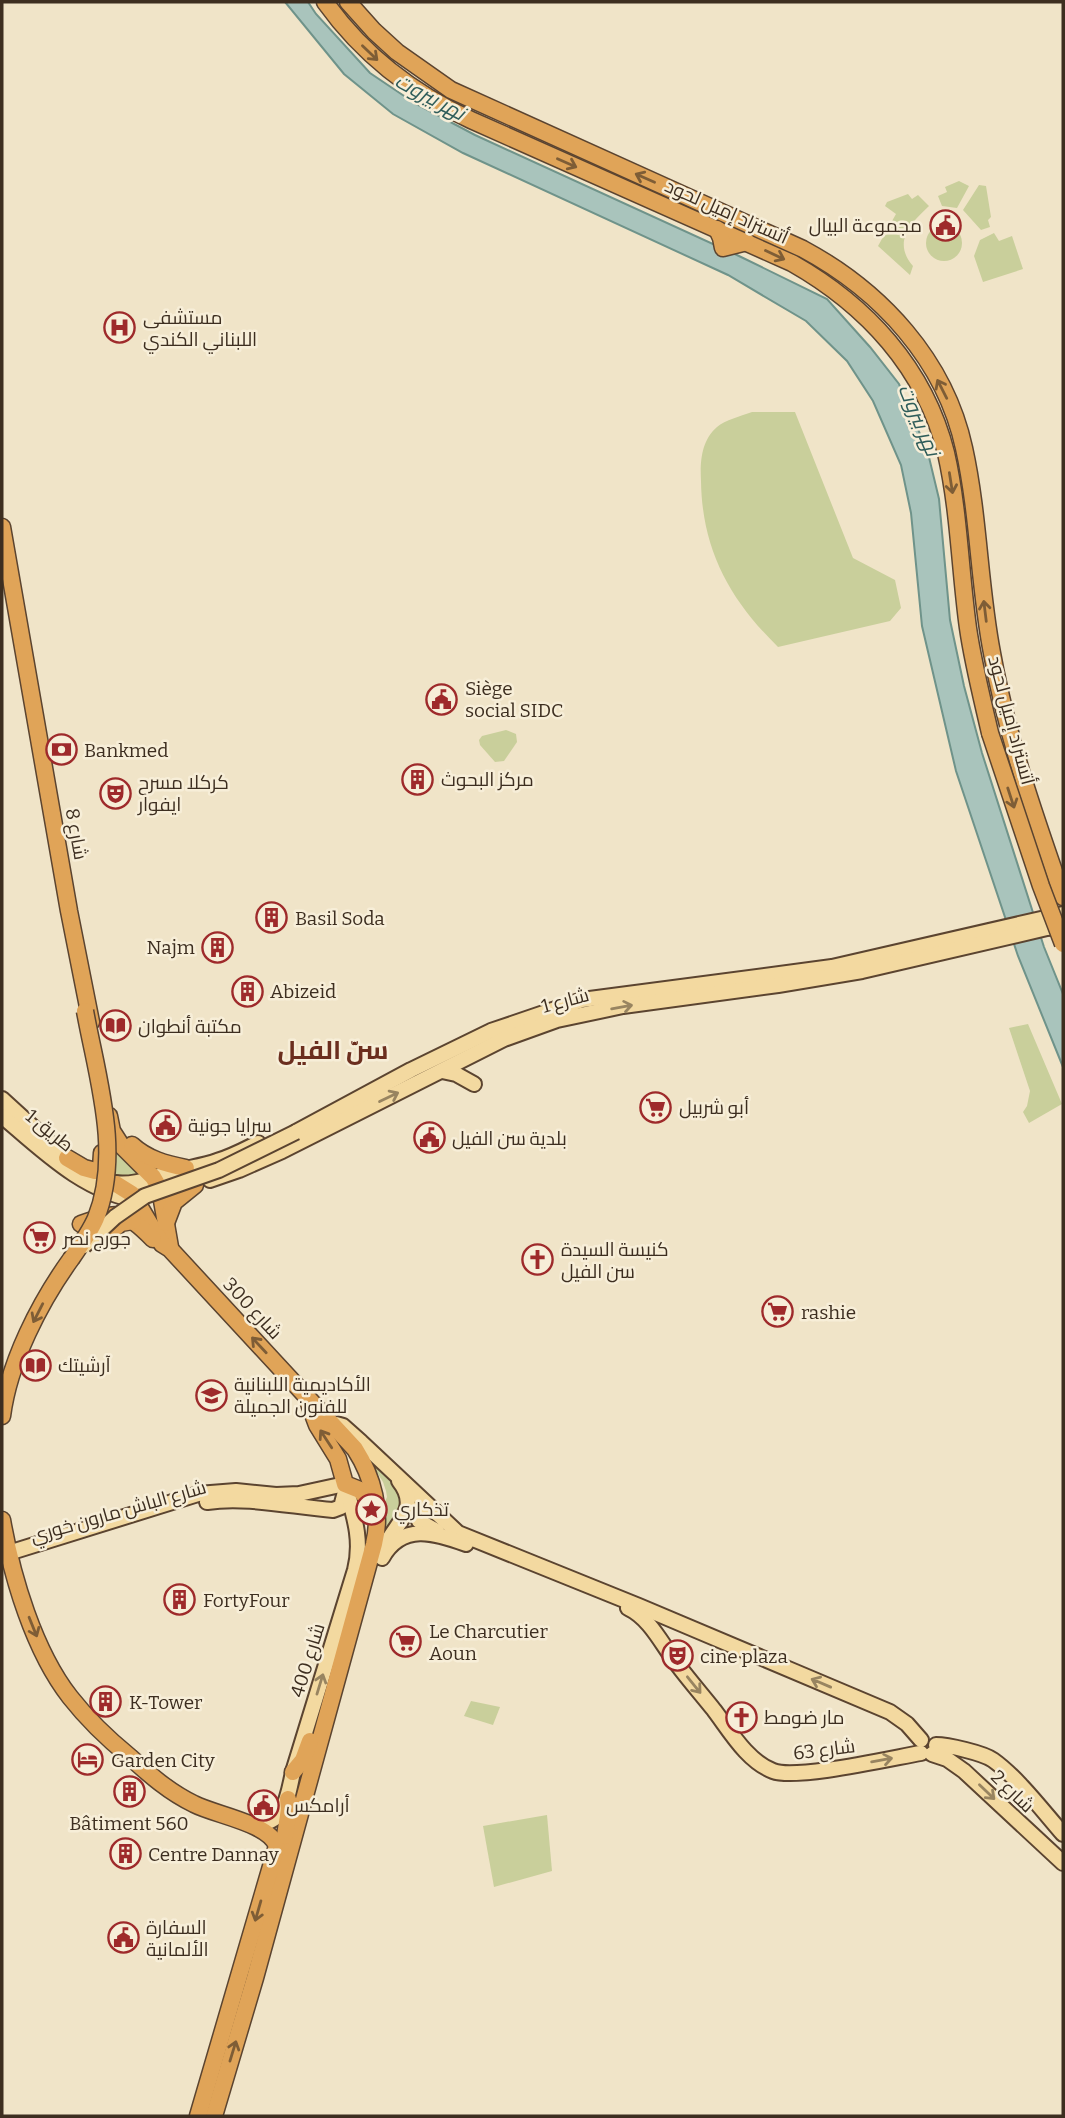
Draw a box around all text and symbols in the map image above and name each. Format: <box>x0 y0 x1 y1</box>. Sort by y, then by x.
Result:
one-way arrow <box>361 45 378 62</box>
water label: نهر بيروت <box>390 68 472 127</box>
one-way arrow <box>556 157 577 170</box>
one-way arrow <box>635 171 656 184</box>
street label: أتستراد إميل لحود <box>661 174 792 249</box>
public building icon: مجموعة البيال <box>928 208 962 242</box>
place label: مجموعة البيال <box>809 214 922 237</box>
one-way arrow <box>764 249 785 262</box>
place label: مستشفى اللبناني الكندي <box>143 306 257 354</box>
hospital icon: مستشفى اللبناني الكندي <box>103 311 137 345</box>
one-way arrow <box>935 379 949 400</box>
water label: نهر بيروت <box>892 380 947 462</box>
one-way arrow <box>945 471 958 494</box>
one-way arrow <box>979 600 992 623</box>
street label: أتستراد إميل لحود <box>983 653 1040 787</box>
place label: Siège social SIDC <box>465 677 563 722</box>
public building icon: Siège social SIDC <box>425 682 459 716</box>
bank icon: Bankmed <box>44 733 78 767</box>
place label: Bankmed <box>84 739 168 762</box>
building icon: مركز البحوث <box>401 762 435 796</box>
place label: مركز البحوث <box>441 768 534 791</box>
place label: كركلا مسرح ايفوار <box>137 771 229 816</box>
theatre icon: كركلا مسرح ايفوار <box>98 776 132 810</box>
one-way arrow <box>1005 787 1018 809</box>
street label: شارع 8 <box>59 806 92 862</box>
building icon: Basil Soda <box>255 901 289 935</box>
place label: Basil Soda <box>295 907 385 930</box>
building icon: Najm <box>201 930 235 964</box>
place label: Najm <box>147 936 195 959</box>
building icon: Abizeid <box>230 974 264 1008</box>
place label: Abizeid <box>270 980 336 1003</box>
street label: شارع 1 <box>539 983 592 1020</box>
one-way arrow <box>610 999 633 1013</box>
library icon: مكتبة أنطوان <box>98 1009 132 1043</box>
place label: مكتبة أنطوان <box>138 1015 242 1038</box>
district label: سنّ الفيل <box>278 1035 388 1066</box>
one-way arrow <box>378 1089 399 1103</box>
supermarket icon: أبو شربيل <box>639 1090 673 1124</box>
place label: أبو شربيل <box>679 1096 749 1119</box>
street label: طريق 1 <box>20 1104 78 1157</box>
public building icon: سرايا جونية <box>148 1108 182 1142</box>
place label: سرايا جونية <box>188 1114 272 1137</box>
public building icon: بلدية سن الفيل <box>412 1121 446 1155</box>
place label: بلدية سن الفيل <box>452 1127 567 1150</box>
supermarket icon: جورج نصر <box>23 1221 57 1255</box>
place label: جورج نصر <box>62 1227 131 1252</box>
place label: كنيسة السيدة سن الفيل <box>561 1238 669 1283</box>
church icon: كنيسة السيدة سن الفيل <box>521 1243 555 1277</box>
street label: شارع 300 <box>217 1273 287 1345</box>
supermarket icon: rashie <box>761 1295 795 1329</box>
place label: rashie <box>801 1301 856 1324</box>
one-way arrow <box>31 1302 45 1323</box>
one-way arrow <box>251 1336 267 1354</box>
library icon: آرشيتك <box>18 1348 52 1382</box>
place label: آرشيتك <box>58 1354 111 1377</box>
place label: الأكاديمية اللبنانية للفنون الجميلة <box>234 1373 371 1418</box>
school or university icon: الأكاديمية اللبنانية للفنون الجميلة <box>194 1378 228 1412</box>
one-way arrow <box>318 1430 333 1449</box>
street label: شارع الباش مارون خوري <box>27 1475 210 1551</box>
place icon: تذكاري <box>354 1492 388 1526</box>
place label: تذكاري <box>394 1498 449 1524</box>
building icon: FortyFour <box>163 1583 197 1617</box>
place label: FortyFour <box>203 1589 290 1612</box>
one-way arrow <box>27 1616 40 1638</box>
street label: شارع 400 <box>285 1620 332 1700</box>
place label: Le Charcutier Aoun <box>429 1620 548 1665</box>
supermarket icon: Le Charcutier Aoun <box>389 1625 423 1659</box>
theatre icon: cine plaza <box>660 1639 694 1673</box>
place label: cine plaza <box>700 1645 788 1668</box>
one-way arrow <box>315 1673 328 1695</box>
one-way arrow <box>686 1675 701 1694</box>
one-way arrow <box>811 1676 833 1689</box>
building icon: K-Tower <box>89 1685 123 1719</box>
place label: K-Tower <box>129 1691 203 1714</box>
church icon: مار ضومط <box>724 1700 758 1734</box>
place label: مار ضومط <box>764 1706 845 1729</box>
street label: شارع 63 <box>792 1734 857 1767</box>
hotel icon: Garden City <box>71 1743 105 1777</box>
place label: Garden City <box>111 1749 216 1772</box>
one-way arrow <box>870 1753 892 1766</box>
street label: شارع 2 <box>985 1765 1039 1819</box>
building icon: Bâtiment 560 <box>112 1775 146 1809</box>
one-way arrow <box>978 1784 995 1801</box>
public building icon: أرامكس <box>246 1788 280 1822</box>
place label: أرامكس <box>286 1794 350 1817</box>
place label: Bâtiment 560 <box>69 1812 189 1835</box>
building icon: Centre Dannay <box>108 1837 142 1871</box>
place label: Centre Dannay <box>148 1843 280 1866</box>
one-way arrow <box>251 1900 264 1922</box>
place label: السفارة الألمانية <box>146 1916 209 1961</box>
public building icon: السفارة الألمانية <box>106 1921 140 1955</box>
one-way arrow <box>227 2040 240 2062</box>

